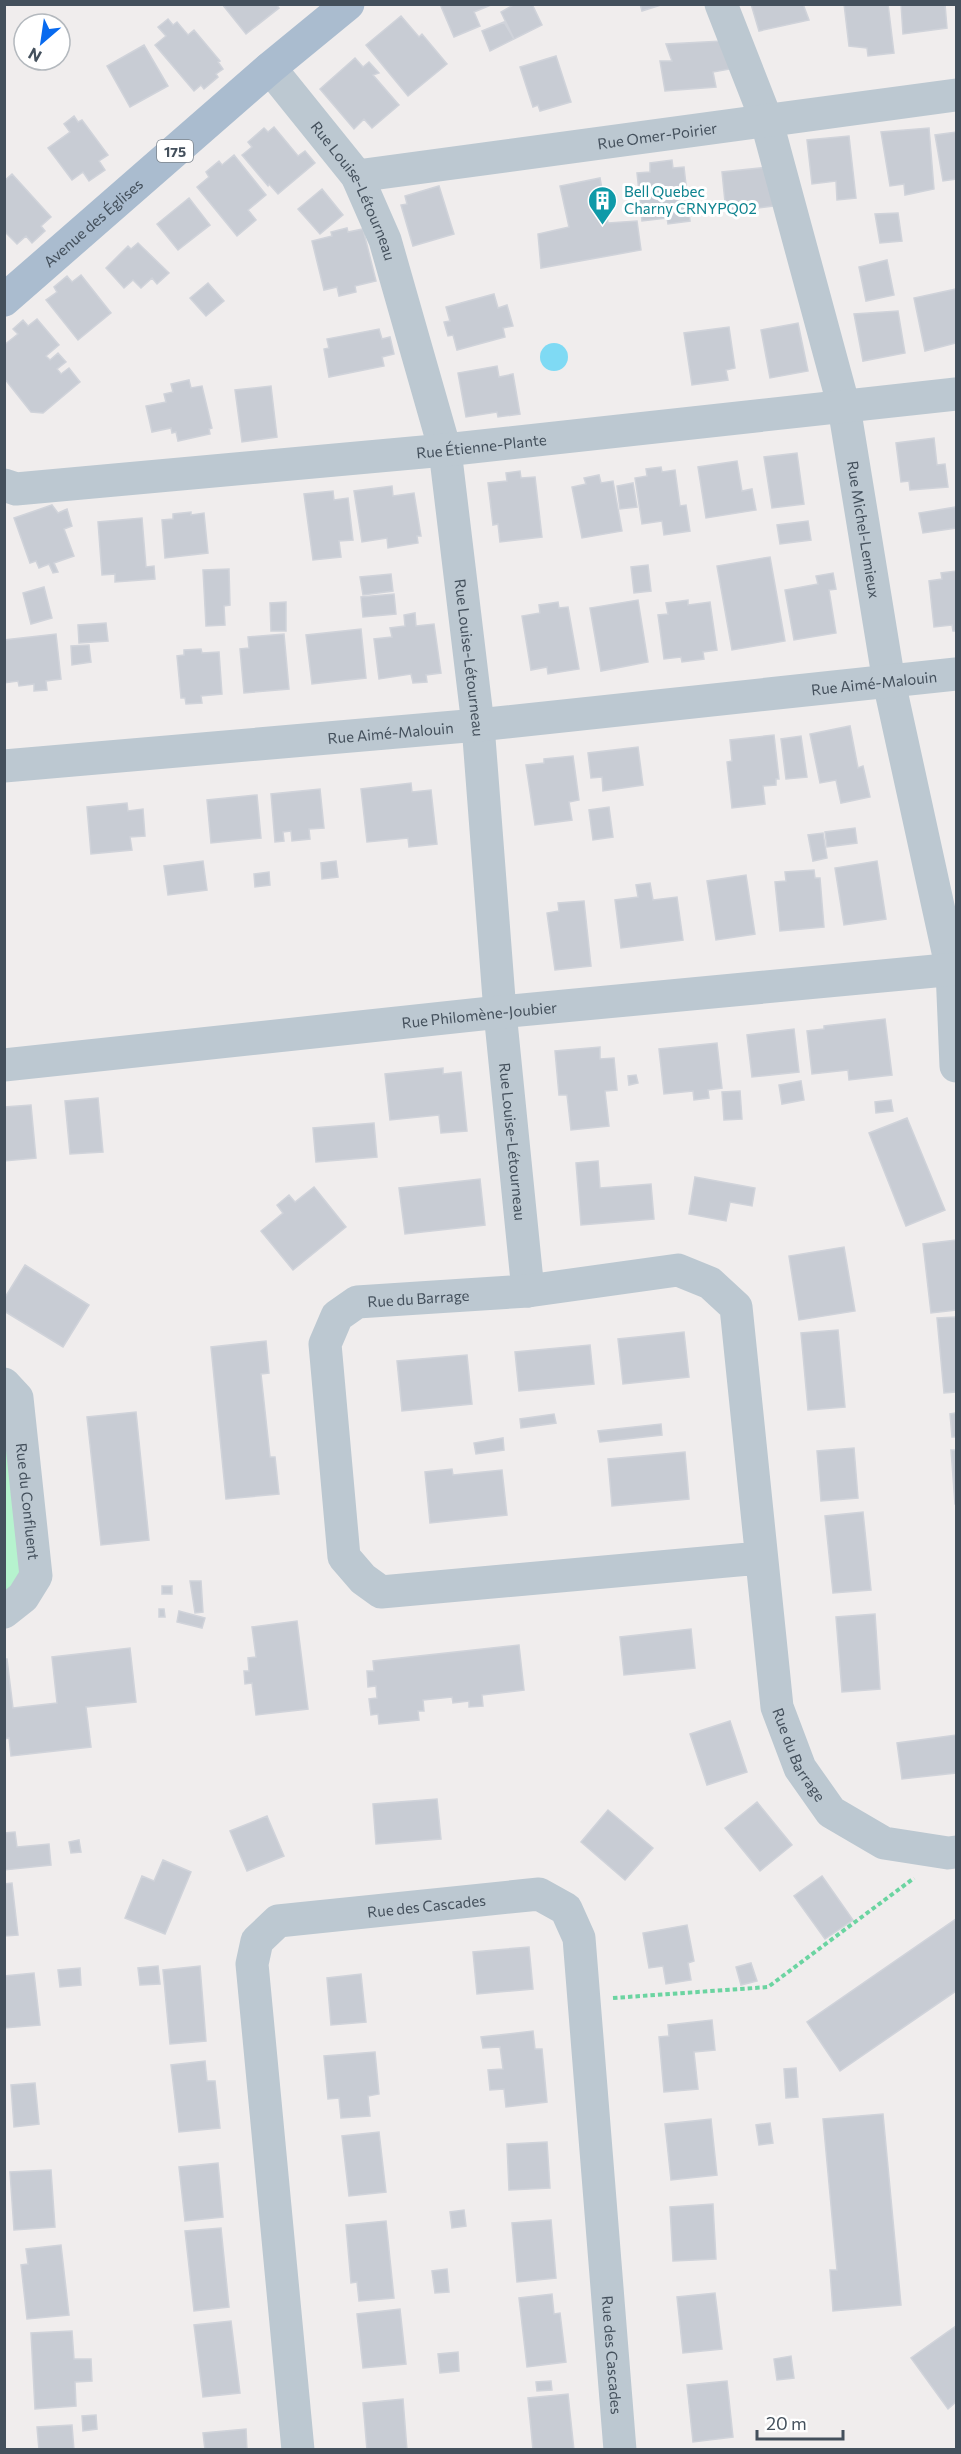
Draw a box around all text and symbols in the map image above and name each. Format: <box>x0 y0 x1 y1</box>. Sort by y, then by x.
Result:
north arrow <box>12 12 72 72</box>
text: N <box>25 44 44 67</box>
street label: Rue Louise-Létourneau <box>307 117 399 262</box>
street label: Rue Omer-Poirier <box>596 118 718 152</box>
road number: 175 <box>157 140 193 162</box>
street label: Avenue des Églises <box>40 174 146 270</box>
place label: Bell Quebec Charny CRNYPQ02 <box>624 182 757 217</box>
building icon: Bell Quebec Charny CRNYPQ02 <box>587 184 619 226</box>
street label: Rue Étienne-Plante <box>415 430 548 462</box>
street label: Rue Michel-Lemieux <box>844 459 884 600</box>
street label: Rue Louise-Létourneau <box>452 578 488 737</box>
street label: Rue Aimé-Malouin <box>810 667 938 698</box>
street label: Rue Aimé-Malouin <box>327 718 454 747</box>
street label: Rue Philomène-Joubier <box>401 998 558 1031</box>
street label: Rue Louise-Létourneau <box>496 1062 530 1221</box>
street label: Rue du Barrage <box>367 1286 470 1310</box>
street label: Rue du Confluent <box>13 1442 43 1561</box>
street label: Rue du Barrage <box>769 1705 830 1805</box>
street label: Rue des Cascades <box>366 1891 487 1921</box>
street label: Rue des Cascades <box>599 2295 626 2415</box>
scale bar <box>757 2403 842 2441</box>
text: 20 m <box>766 2412 807 2434</box>

